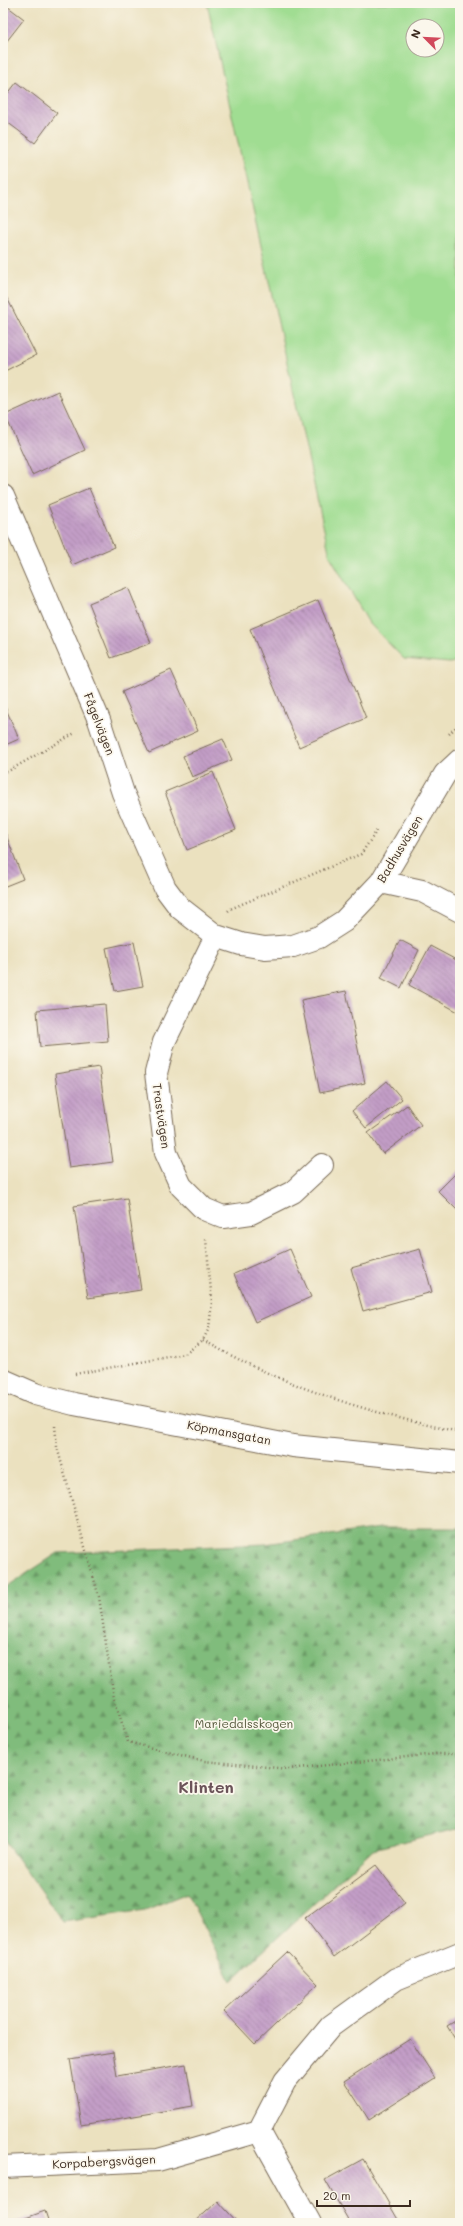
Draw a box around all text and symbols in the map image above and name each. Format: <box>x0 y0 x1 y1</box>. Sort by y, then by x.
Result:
north arrow <box>405 18 445 58</box>
text: N <box>407 27 424 41</box>
street label: Fågelvägen <box>81 690 119 757</box>
street label: Badhusvägen <box>373 812 426 885</box>
street label: Trastvägen <box>149 1082 174 1149</box>
street label: Köpmansgatan <box>186 1416 273 1448</box>
park label: Mariedalsskogen <box>195 1715 293 1731</box>
district label: Klinten <box>178 1776 234 1797</box>
street label: Korpabergsvägen <box>52 2150 156 2172</box>
scale bar <box>317 2182 410 2208</box>
text: 20 m <box>323 2187 351 2203</box>

